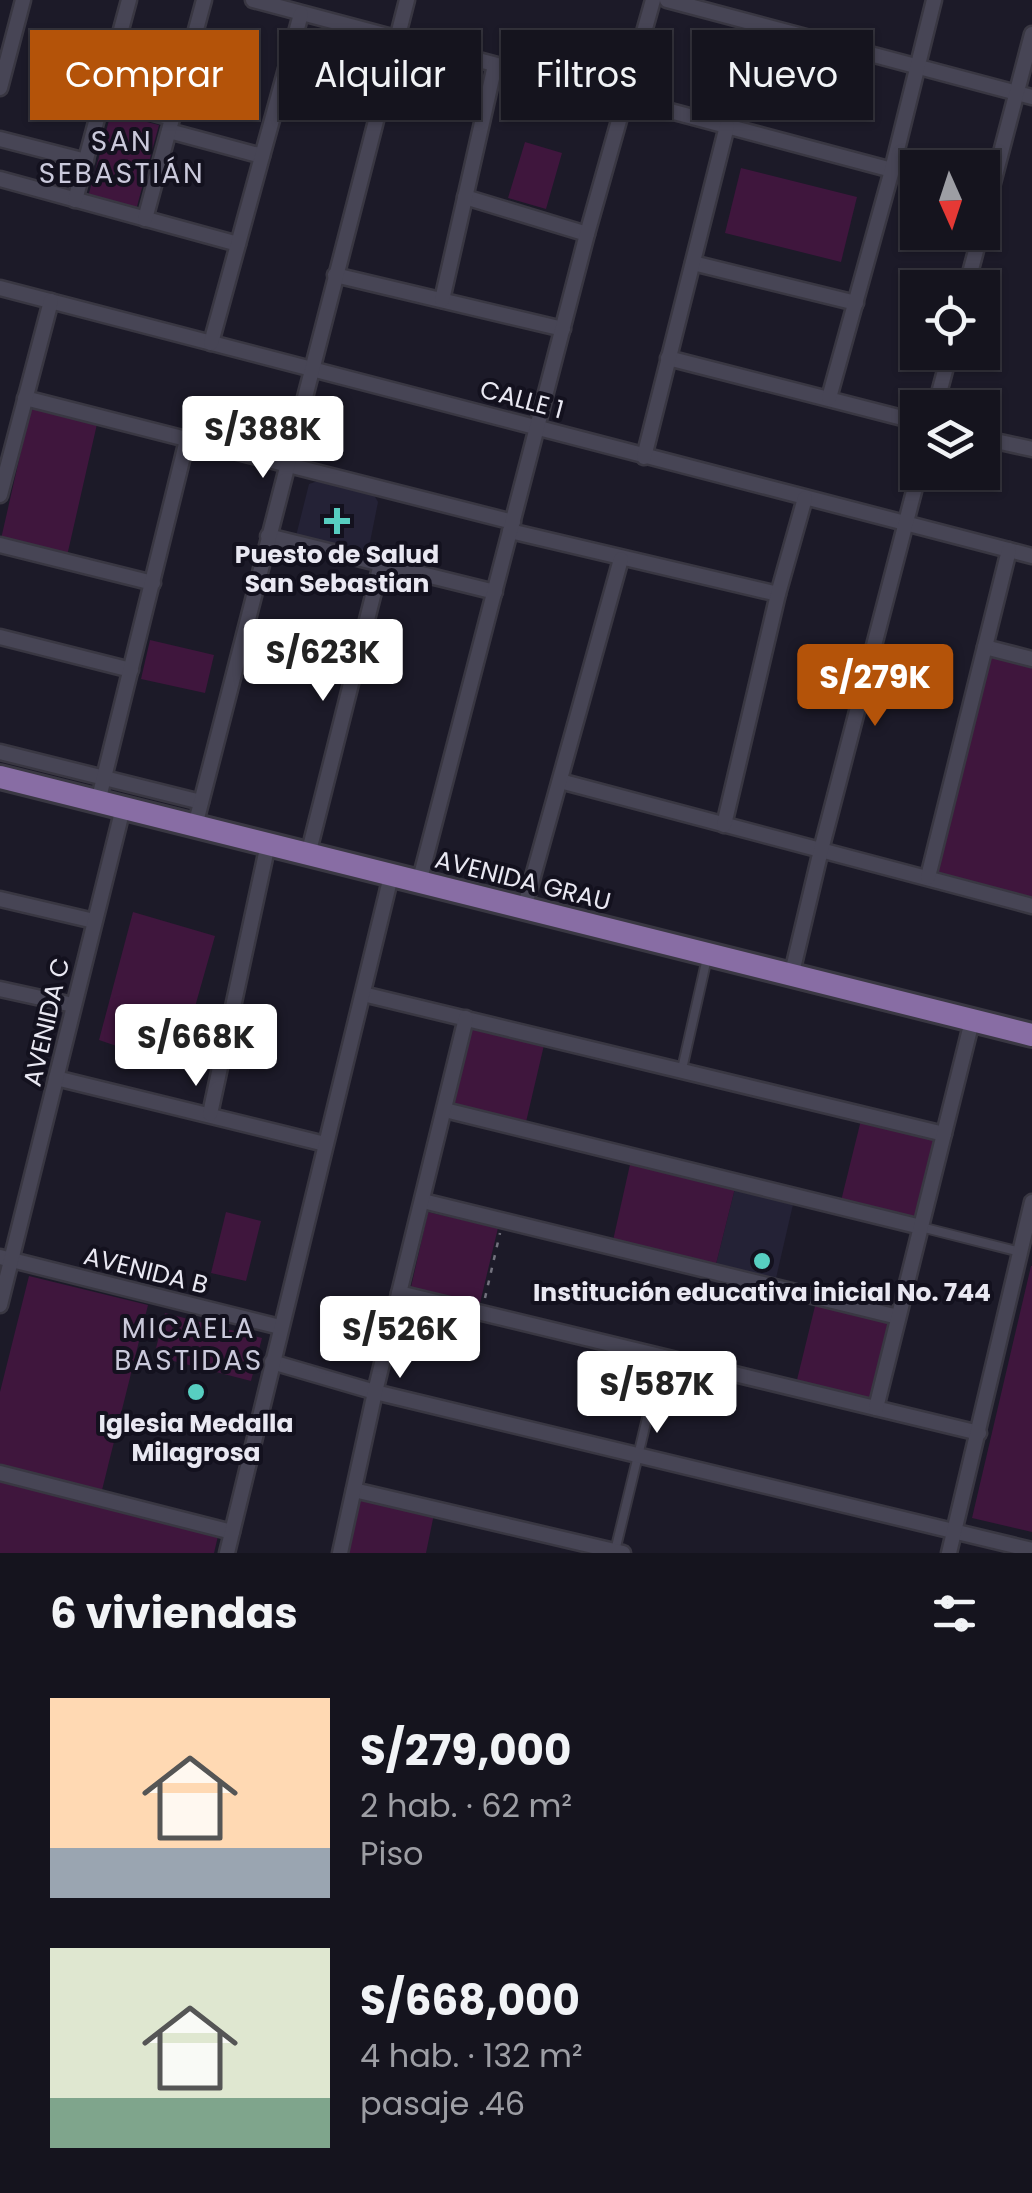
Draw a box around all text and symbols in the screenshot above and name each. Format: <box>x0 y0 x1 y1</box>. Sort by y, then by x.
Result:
chip: Comprar <box>30 30 259 120</box>
chip: Alquilar <box>279 30 481 120</box>
chip: Filtros <box>501 30 672 120</box>
chip: Nuevo <box>692 30 873 120</box>
district label: SAN SEBASTIÁN <box>39 122 205 193</box>
north arrow <box>900 150 1000 250</box>
map controls <box>900 150 1000 490</box>
button: locate <box>900 270 1000 370</box>
street label: CALLE 1 <box>476 372 568 427</box>
button: layers <box>900 390 1000 490</box>
pin: S/388K <box>182 396 344 481</box>
text: S/388K <box>204 406 322 451</box>
marker: Puesto de Salud San Sebastian <box>324 508 350 534</box>
place label: Puesto de Salud San Sebastian <box>235 537 439 601</box>
pin: S/623K <box>242 619 404 704</box>
text: S/623K <box>266 629 380 674</box>
pin: S/279K <box>794 644 956 729</box>
text: S/279K <box>819 654 931 699</box>
street label: AVENIDA GRAU <box>431 842 614 919</box>
street label: AVENIDA C <box>15 954 78 1090</box>
pin: S/668K <box>115 1004 277 1089</box>
text: S/668K <box>137 1014 255 1059</box>
street label: AVENIDA B <box>80 1238 212 1303</box>
marker: Institución educativa inicial No. 744 <box>751 1250 773 1272</box>
place label: Institución educativa inicial No. 744 <box>533 1275 991 1310</box>
pin: S/526K <box>319 1296 481 1381</box>
text: S/526K <box>342 1306 458 1351</box>
district label: MICAELA BASTIDAS <box>114 1309 264 1380</box>
pin: S/587K <box>576 1351 738 1436</box>
text: S/587K <box>599 1361 715 1406</box>
marker: Iglesia Medalla Milagrosa <box>185 1381 207 1403</box>
place label: Iglesia Medalla Milagrosa <box>99 1406 293 1470</box>
text: 6 viviendas <box>50 1584 298 1643</box>
icon: filters <box>927 1586 982 1641</box>
text: S/279,000 <box>360 1721 571 1780</box>
icon: home <box>130 1738 250 1858</box>
text: 2 hab. · 62 m² <box>360 1783 572 1828</box>
text: Piso <box>360 1831 424 1876</box>
text: S/668,000 <box>360 1971 580 2030</box>
icon: home <box>130 1988 250 2108</box>
text: 4 hab. · 132 m² <box>360 2033 583 2078</box>
text: pasaje .46 <box>360 2081 525 2126</box>

